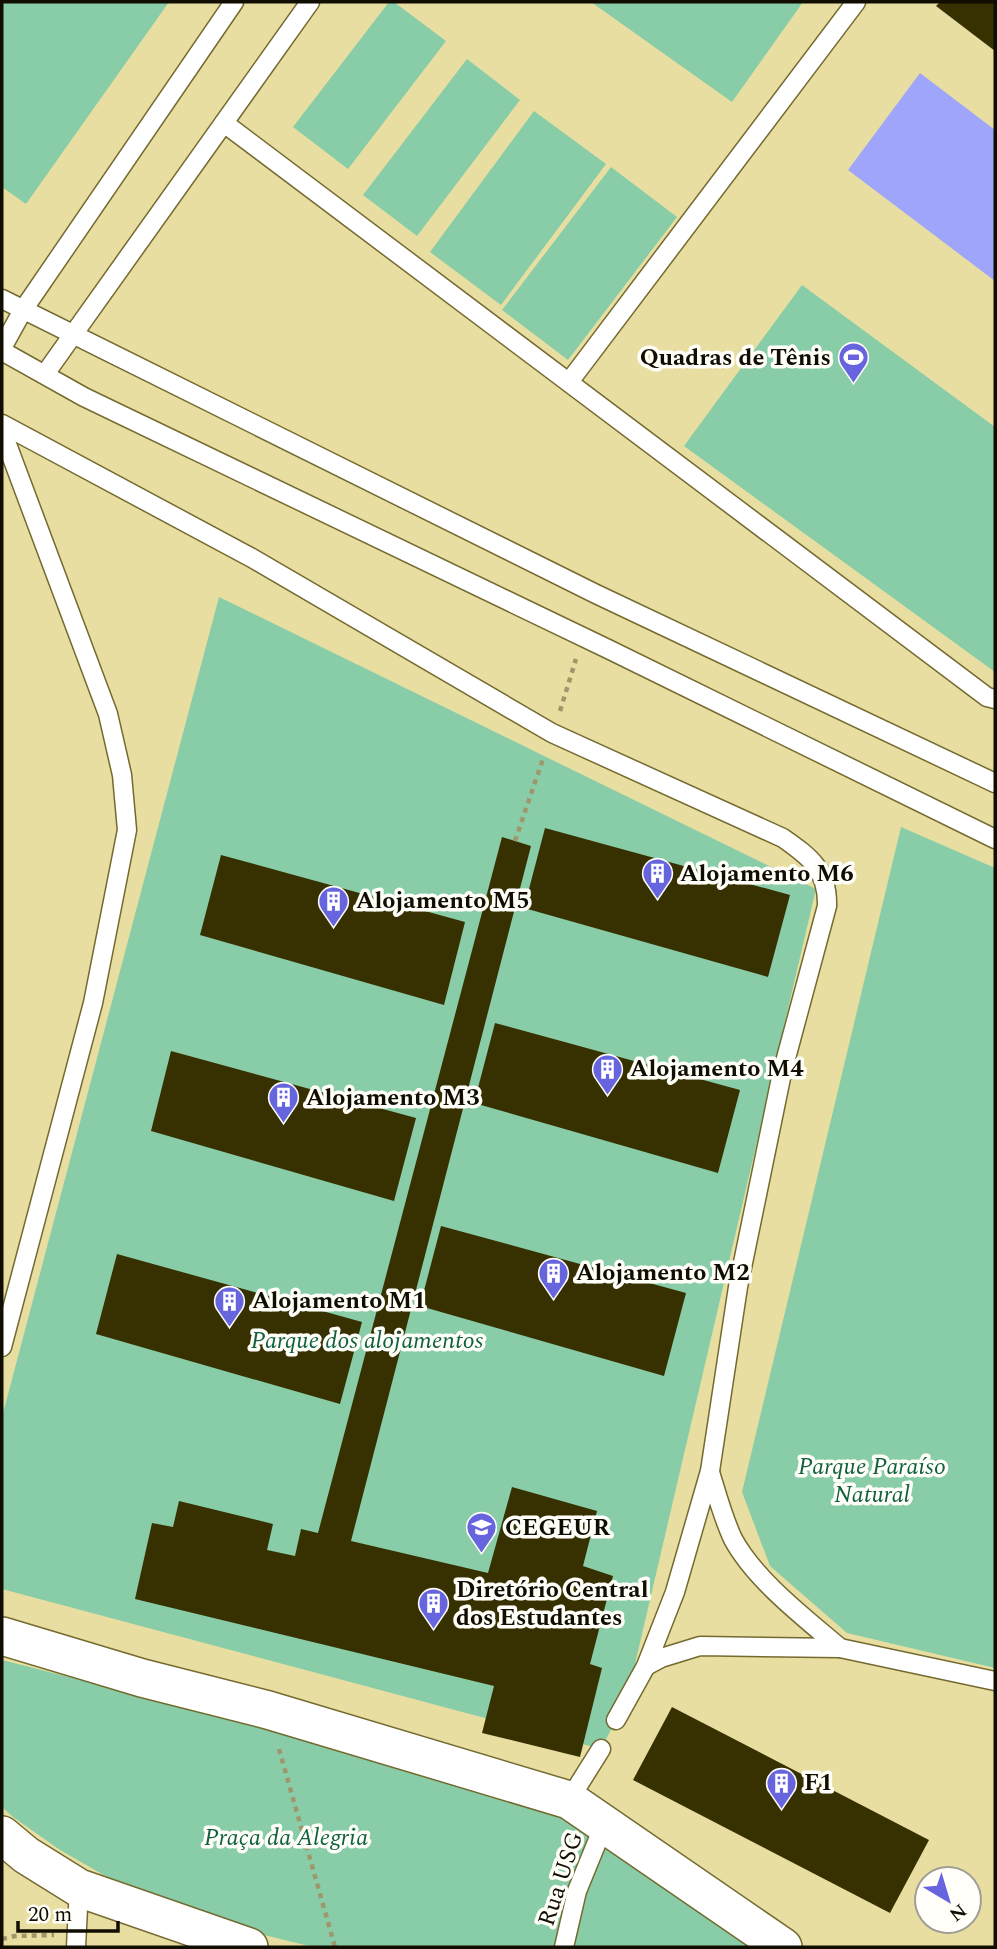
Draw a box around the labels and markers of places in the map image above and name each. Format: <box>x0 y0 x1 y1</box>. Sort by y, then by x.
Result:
place label: Quadras de Tênis <box>640 340 831 376</box>
sports icon: Quadras de Tênis <box>837 341 871 385</box>
place label: Alojamento M6 <box>680 856 854 892</box>
building icon: Alojamento M6 <box>640 857 674 901</box>
place label: Alojamento M5 <box>356 883 530 919</box>
building icon: Alojamento M5 <box>316 884 350 928</box>
place label: Alojamento M4 <box>630 1051 804 1087</box>
building icon: Alojamento M4 <box>590 1052 624 1096</box>
place label: Alojamento M3 <box>306 1080 480 1116</box>
building icon: Alojamento M3 <box>266 1081 300 1125</box>
place label: Alojamento M2 <box>576 1255 750 1291</box>
building icon: Alojamento M2 <box>536 1256 570 1300</box>
place label: Alojamento M1 <box>252 1283 426 1319</box>
building icon: Alojamento M1 <box>212 1284 246 1328</box>
place label: CEGEUR <box>505 1510 611 1546</box>
school or university icon: CEGEUR <box>465 1511 499 1555</box>
place label: Diretório Central dos Estudantes <box>456 1572 649 1636</box>
building icon: Diretório Central dos Estudantes <box>416 1587 450 1631</box>
place label: F1 <box>804 1765 833 1801</box>
building icon: F1 <box>764 1766 798 1810</box>

